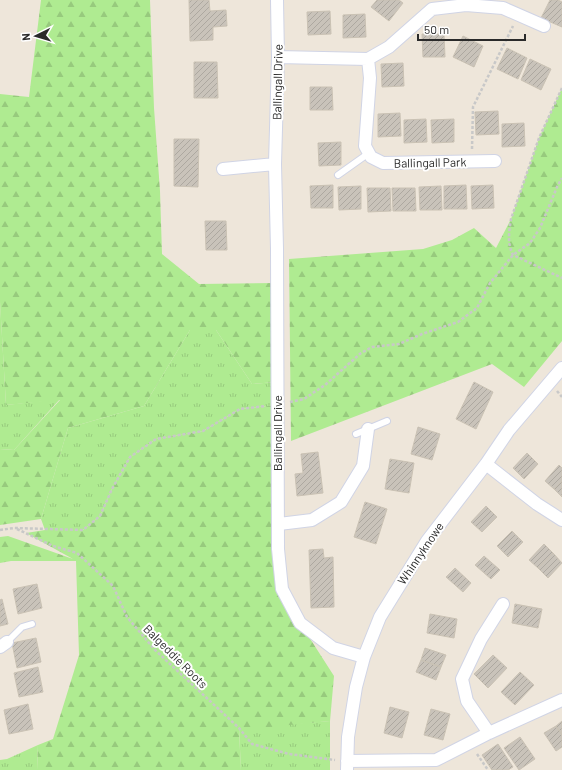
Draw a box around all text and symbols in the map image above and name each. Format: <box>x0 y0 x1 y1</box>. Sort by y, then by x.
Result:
north arrow <box>16 16 56 56</box>
scale bar <box>418 16 525 42</box>
text: 50 m <box>424 22 449 36</box>
text: N <box>19 33 32 41</box>
street label: Ballingall Drive <box>269 44 285 120</box>
street label: Ballingall Park <box>394 154 466 170</box>
street label: Ballingall Drive <box>270 395 284 471</box>
street label: Whinnyknowe <box>394 519 446 587</box>
street label: Balgeddie Roots <box>141 621 211 691</box>

